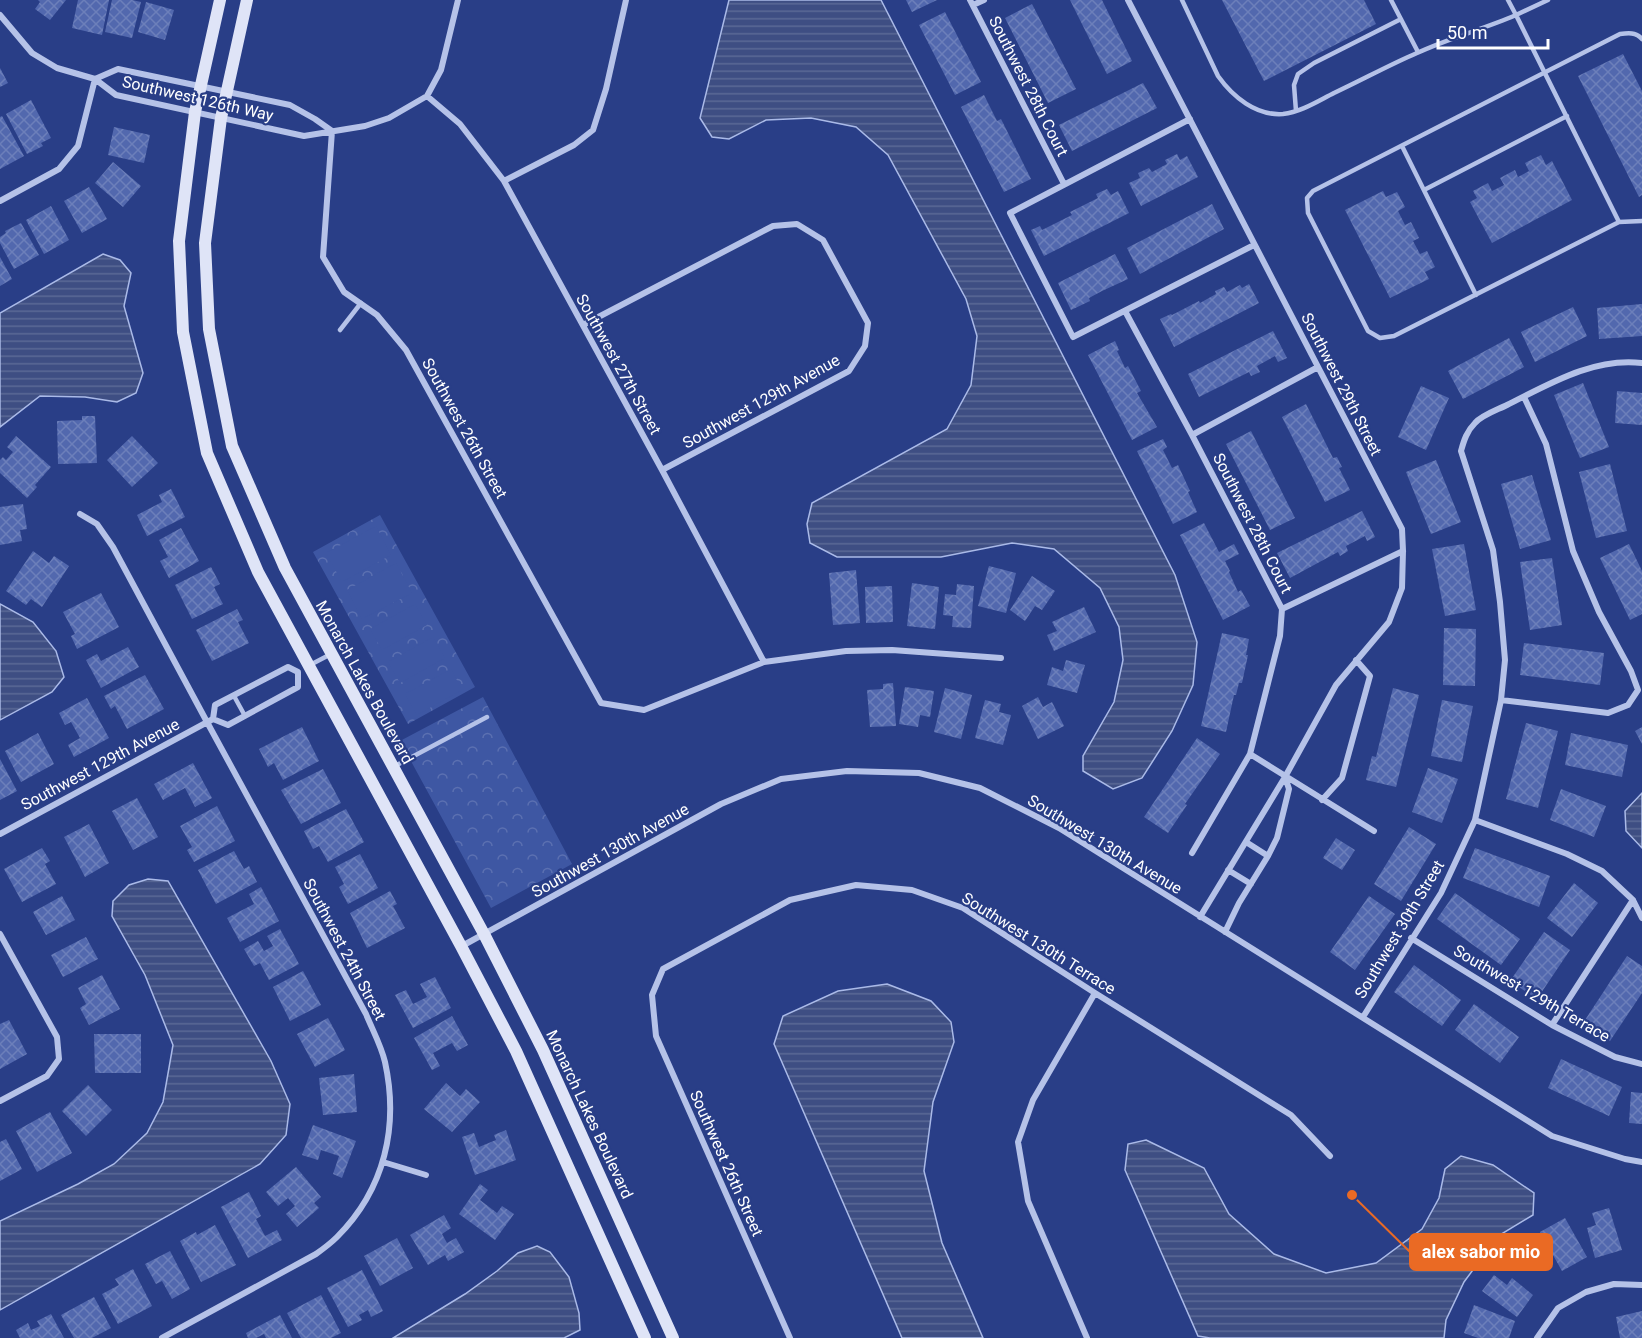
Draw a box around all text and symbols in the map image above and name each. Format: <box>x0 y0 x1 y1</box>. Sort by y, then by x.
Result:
scale bar <box>1438 12 1548 50</box>
street label: Southwest 28th Court <box>985 13 1072 160</box>
text: 50 m <box>1447 22 1487 43</box>
street label: Southwest 126th Way <box>120 72 276 125</box>
street label: Southwest 27th Street <box>572 291 665 438</box>
street label: Southwest 29th Street <box>1297 310 1386 459</box>
street label: Southwest 129th Avenue <box>679 350 843 453</box>
street label: Southwest 26th Street <box>418 355 511 502</box>
street label: Southwest 28th Court <box>1209 450 1296 597</box>
street label: Monarch Lakes Boulevard <box>312 597 417 767</box>
street label: Southwest 129th Avenue <box>18 715 183 814</box>
street label: Southwest 130th Avenue <box>1024 791 1185 898</box>
street label: Southwest 130th Avenue <box>528 799 692 902</box>
street label: Southwest 30th Street <box>1351 857 1448 1002</box>
street label: Southwest 24th Street <box>299 875 390 1023</box>
street label: Southwest 130th Terrace <box>958 888 1119 999</box>
street label: Southwest 129th Terrace <box>1450 941 1613 1046</box>
street label: Monarch Lakes Boulevard <box>542 1027 637 1202</box>
street label: Southwest 26th Street <box>686 1087 767 1239</box>
callout: alex sabor mio <box>1410 1234 1552 1270</box>
text: alex sabor mio <box>1422 1241 1540 1262</box>

